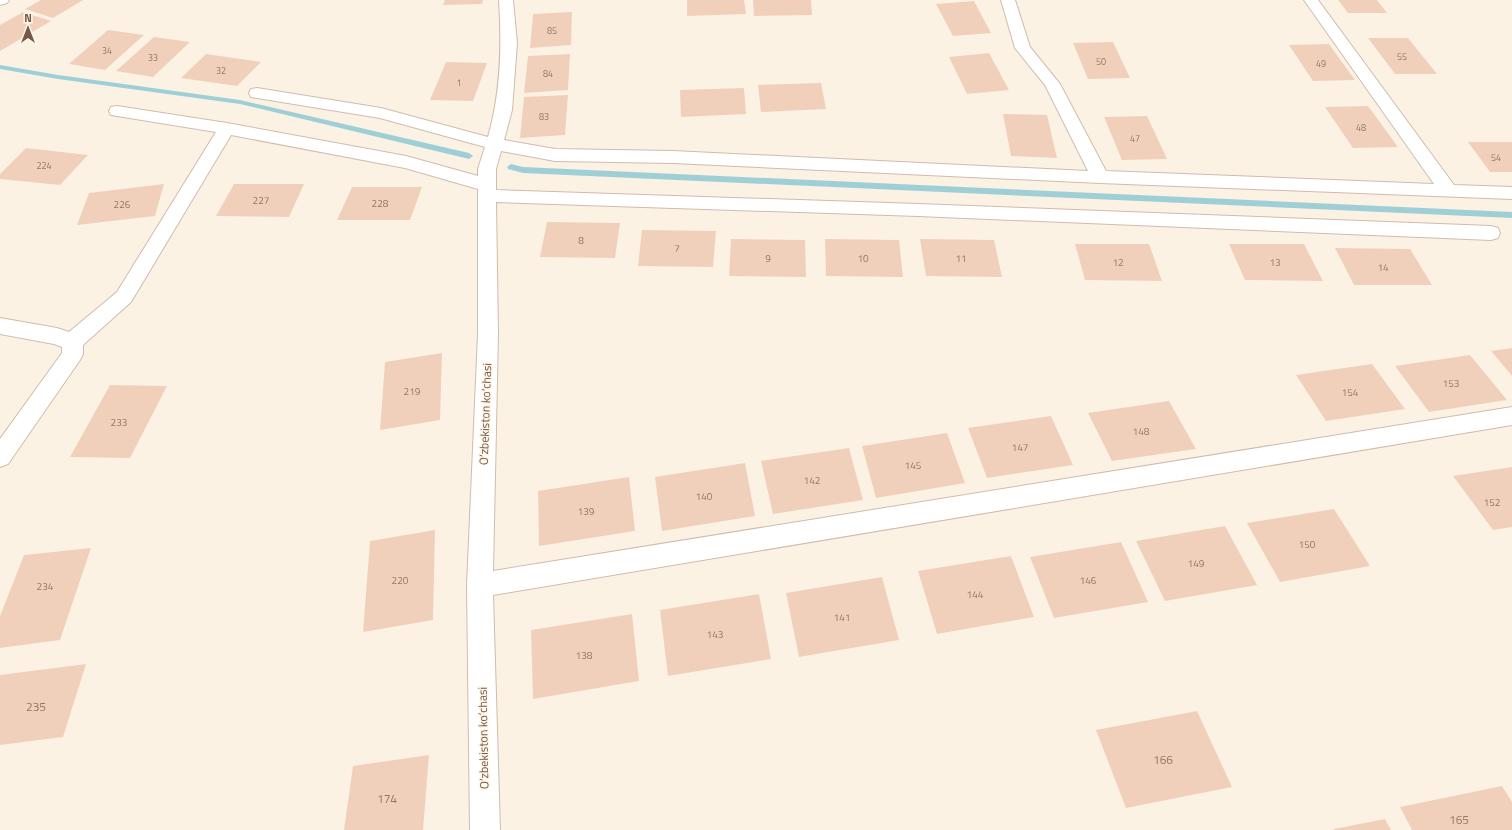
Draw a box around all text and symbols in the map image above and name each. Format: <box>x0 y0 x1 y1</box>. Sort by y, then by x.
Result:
north arrow <box>8 8 48 48</box>
text: N <box>24 10 32 26</box>
house number: 85 <box>547 24 557 37</box>
house number: 34 <box>102 44 112 57</box>
house number: 55 <box>1397 50 1407 63</box>
house number: 33 <box>148 51 158 64</box>
house number: 50 <box>1096 55 1106 68</box>
house number: 49 <box>1316 57 1326 70</box>
house number: 32 <box>216 64 226 77</box>
house number: 84 <box>543 67 553 80</box>
house number: 1 <box>456 76 462 89</box>
house number: 83 <box>539 110 549 123</box>
house number: 48 <box>1356 121 1366 134</box>
house number: 47 <box>1130 132 1140 145</box>
house number: 54 <box>1491 151 1501 164</box>
house number: 224 <box>36 159 52 172</box>
house number: 227 <box>253 193 269 208</box>
house number: 228 <box>372 196 389 211</box>
house number: 226 <box>114 197 131 212</box>
house number: 8 <box>578 233 584 248</box>
house number: 7 <box>674 241 680 256</box>
house number: 9 <box>765 251 771 266</box>
house number: 10 <box>857 251 869 266</box>
house number: 11 <box>955 251 967 266</box>
house number: 12 <box>1112 255 1124 270</box>
house number: 13 <box>1269 255 1281 270</box>
house number: 14 <box>1377 260 1389 275</box>
street label: O‘zbekiston ko‘chasi <box>474 363 496 465</box>
house number: 153 <box>1443 376 1459 391</box>
house number: 219 <box>404 384 421 399</box>
house number: 154 <box>1342 385 1359 400</box>
house number: 233 <box>111 415 127 430</box>
house number: 148 <box>1133 424 1150 439</box>
house number: 147 <box>1012 440 1028 455</box>
house number: 145 <box>905 458 922 473</box>
house number: 142 <box>804 473 820 488</box>
house number: 140 <box>696 489 713 504</box>
house number: 152 <box>1484 495 1500 510</box>
house number: 139 <box>578 504 595 519</box>
house number: 150 <box>1299 537 1316 552</box>
house number: 149 <box>1188 556 1205 571</box>
house number: 220 <box>392 573 409 588</box>
house number: 146 <box>1080 573 1097 588</box>
house number: 234 <box>37 579 54 594</box>
house number: 144 <box>967 587 984 602</box>
house number: 141 <box>834 610 850 625</box>
house number: 143 <box>707 627 723 642</box>
house number: 138 <box>576 648 593 663</box>
street label: O‘zbekiston ko‘chasi <box>473 687 493 789</box>
house number: 235 <box>26 697 46 716</box>
house number: 166 <box>1153 750 1173 769</box>
house number: 174 <box>377 789 397 808</box>
house number: 165 <box>1449 810 1469 829</box>

